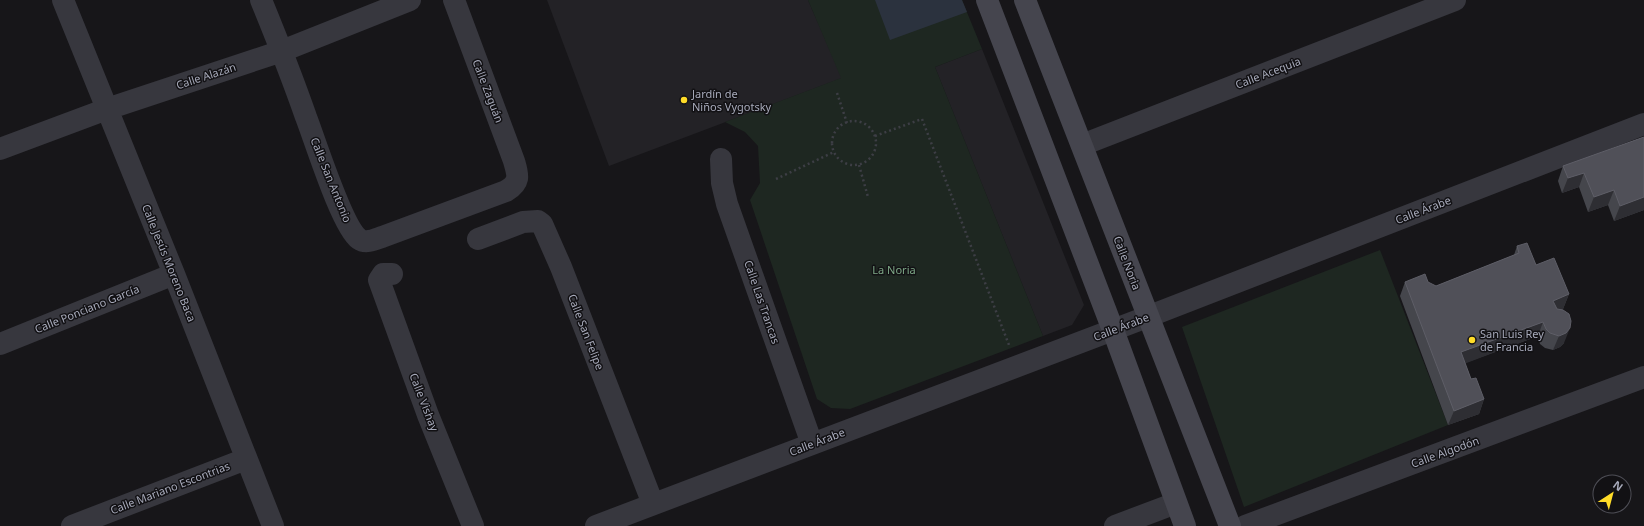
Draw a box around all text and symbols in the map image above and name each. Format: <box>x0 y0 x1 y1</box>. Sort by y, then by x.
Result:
street label: Calle Acequia <box>1233 53 1303 92</box>
street label: Calle Zaguán <box>469 57 507 125</box>
street label: Calle Alazán <box>174 59 238 92</box>
place label: Jardín de Niños Vygotsky <box>691 86 772 114</box>
marker: Jardín de Niños Vygotsky <box>679 95 689 105</box>
street label: Calle San Antonio <box>308 135 355 225</box>
street label: Calle Árabe <box>1393 192 1453 227</box>
street label: Calle Jesús Moreno Baca <box>139 202 200 324</box>
street label: Calle Noria <box>1110 234 1145 292</box>
street label: Calle Las Trancas <box>741 258 784 346</box>
park label: La Noria <box>872 262 916 277</box>
street label: Calle Ponciano García <box>32 281 141 336</box>
street label: Calle San Felipe <box>565 292 608 372</box>
street label: Calle Árabe <box>1091 309 1151 344</box>
place label: San Luis Rey de Francia <box>1480 326 1544 354</box>
marker: San Luis Rey de Francia <box>1467 335 1477 345</box>
street label: Calle Vishay <box>407 371 443 433</box>
street label: Calle Árabe <box>787 424 847 459</box>
street label: Calle Algodón <box>1409 432 1481 471</box>
street label: Calle Mariano Escontrias <box>108 458 232 517</box>
north arrow <box>1592 474 1632 514</box>
text: N <box>1610 477 1626 494</box>

